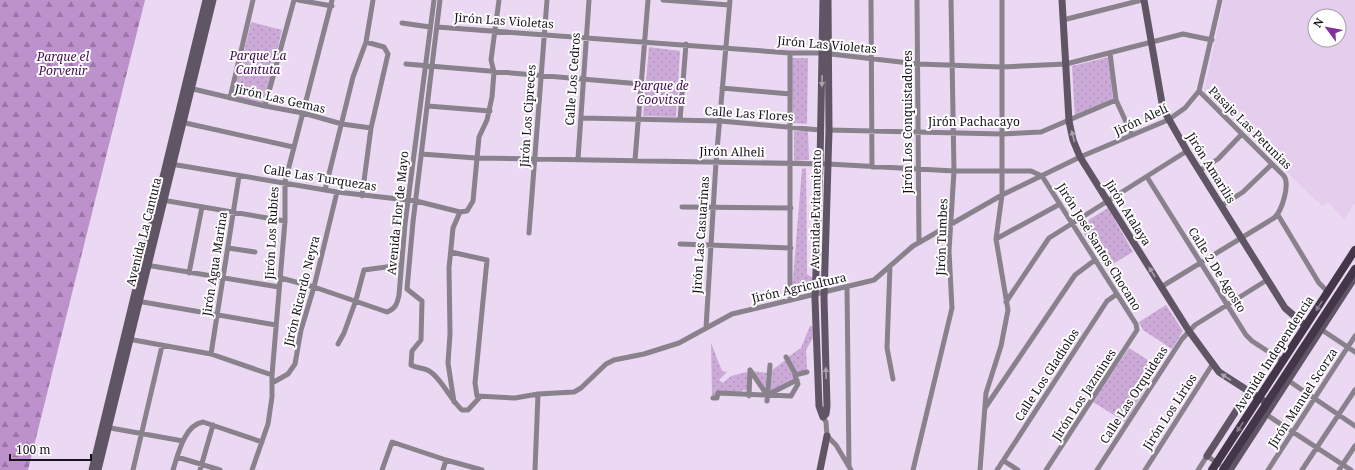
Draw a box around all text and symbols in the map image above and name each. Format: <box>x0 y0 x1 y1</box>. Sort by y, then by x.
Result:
street label: Jirón Las Violetas <box>453 8 554 32</box>
north arrow <box>1307 8 1347 48</box>
text: N <box>1309 15 1327 30</box>
street label: Calle Los Cedros <box>561 32 584 126</box>
street label: Jirón Las Violetas <box>776 32 877 57</box>
park label: Parque La Cantuta <box>228 47 287 78</box>
park label: Parque el Porvenir <box>36 48 89 79</box>
street label: Jirón Los Conquistadores <box>899 50 916 195</box>
street label: Jirón Los Cipreces <box>515 64 540 169</box>
one-way arrow <box>818 75 825 87</box>
park label: Parque de Coovitsa <box>632 77 689 108</box>
street label: Jirón Las Gemas <box>232 80 327 117</box>
street label: Pasaje Las Petunias <box>1205 82 1296 173</box>
street label: Jirón Alelí <box>1110 100 1171 140</box>
street label: Calle Las Flores <box>704 102 794 125</box>
street label: Jirón Pachacayo <box>927 113 1020 130</box>
street label: Jirón Amarilis <box>1182 128 1240 206</box>
one-way arrow <box>1069 129 1075 142</box>
street label: Jirón Alheli <box>698 142 765 161</box>
street label: Avenida Evitamiento <box>806 149 825 269</box>
street label: Avenida Flor de Mayo <box>383 150 412 276</box>
street label: Calle Las Turquezas <box>262 160 378 195</box>
street label: Avenida La Cantuta <box>122 175 165 288</box>
street label: Jirón Las Casuarinas <box>688 176 713 295</box>
street label: Jirón Atalaya <box>1101 176 1156 249</box>
street label: Jirón José Santos Chocano <box>1053 179 1146 314</box>
street label: Jirón Los Rubíes <box>261 186 282 281</box>
street label: Jirón Tumbes <box>932 198 951 277</box>
street label: Jirón Agua Marina <box>198 210 231 318</box>
street label: Calle 2 De Agosto <box>1184 224 1250 316</box>
street label: Jirón Ricardo Neyra <box>279 234 324 349</box>
one-way arrow <box>1148 266 1155 278</box>
street label: Jirón Agricultura <box>749 268 848 307</box>
street label: Avenida Independencia <box>1230 292 1318 415</box>
one-way arrow <box>1315 301 1322 312</box>
street label: Calle Los Gladiolos <box>1010 325 1083 424</box>
street label: Calle Las Orquideas <box>1096 343 1172 447</box>
street label: Jirón Manuel Scorza <box>1263 344 1341 452</box>
street label: Jirón Los Jazmines <box>1047 345 1120 445</box>
one-way arrow <box>823 367 830 379</box>
street label: Jirón Los Lirios <box>1138 370 1201 454</box>
one-way arrow <box>1221 373 1232 381</box>
one-way arrow <box>1236 422 1244 432</box>
scale bar <box>10 436 91 462</box>
text: 100 m <box>16 441 51 458</box>

